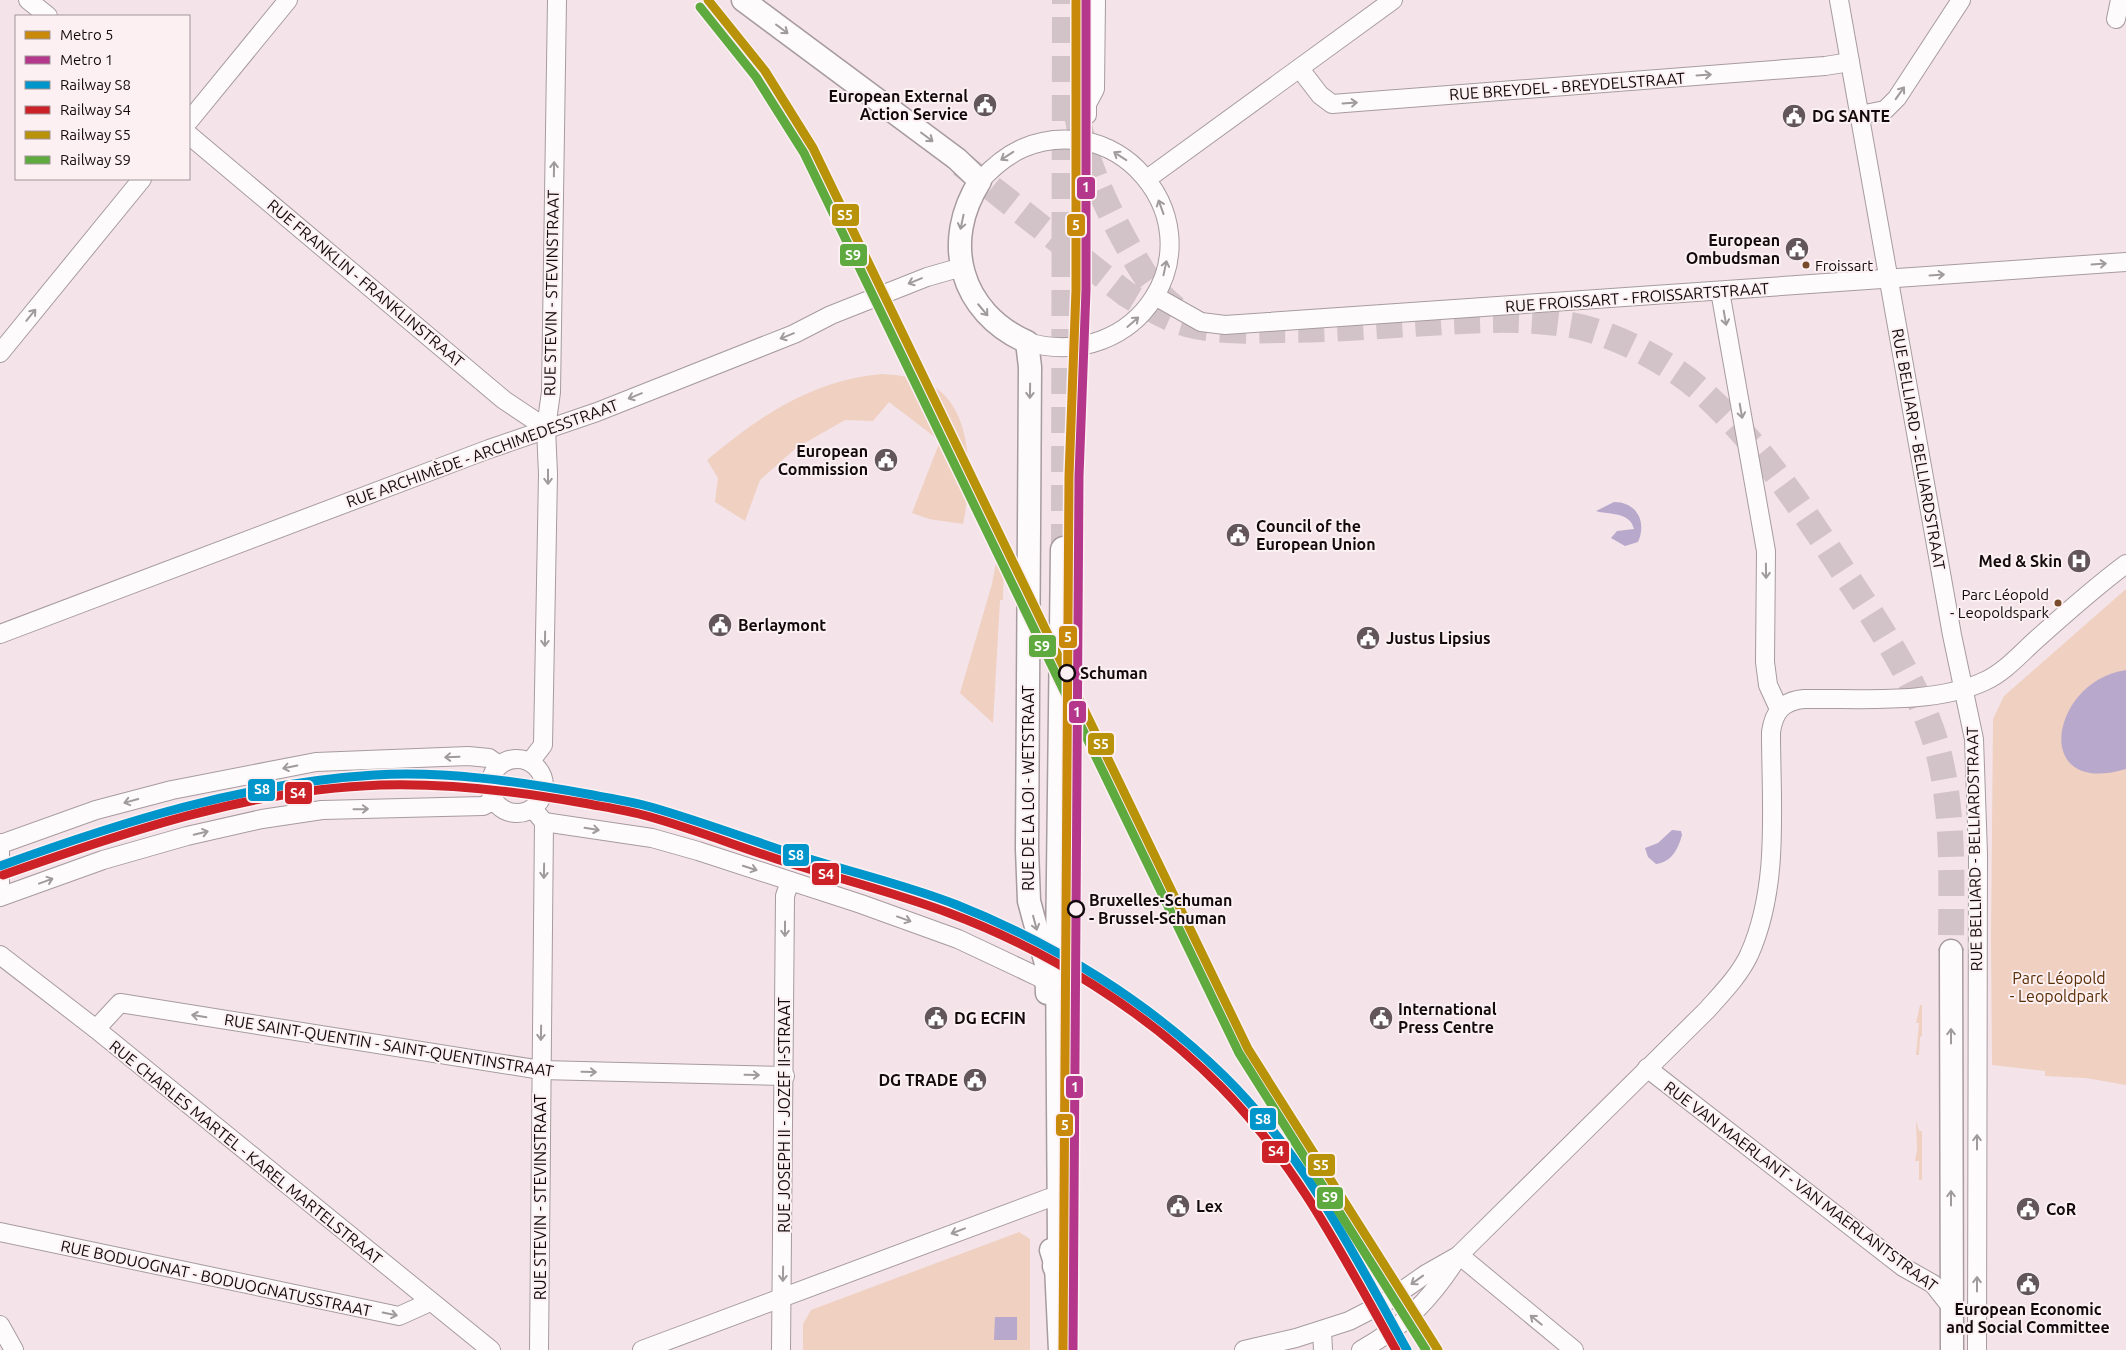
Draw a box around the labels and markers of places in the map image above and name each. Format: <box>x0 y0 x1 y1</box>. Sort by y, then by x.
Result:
place label: European External Action Service <box>829 87 968 123</box>
public building icon: European External Action Service <box>972 92 998 118</box>
public building icon: DG SANTE <box>1781 103 1807 129</box>
place label: DG SANTE <box>1812 107 1890 125</box>
place label: European Ombudsman <box>1686 231 1780 267</box>
public building icon: European Ombudsman <box>1784 236 1810 262</box>
place label: Froissart <box>1815 257 1873 274</box>
marker: Froissart <box>1801 260 1811 270</box>
place label: European Commission <box>778 442 868 478</box>
public building icon: European Commission <box>873 447 899 473</box>
place label: Council of the European Union <box>1256 517 1376 553</box>
public building icon: Council of the European Union <box>1225 522 1251 548</box>
hospital icon: Med & Skin <box>2066 548 2092 574</box>
place label: Med & Skin <box>1978 552 2062 570</box>
place label: Parc Léopold - Leopoldspark <box>1950 586 2049 621</box>
marker: Parc Léopold - Leopoldspark <box>2053 598 2063 608</box>
public building icon: Berlaymont <box>707 612 733 638</box>
place label: Berlaymont <box>738 616 826 634</box>
public building icon: Justus Lipsius <box>1355 625 1381 651</box>
place label: Justus Lipsius <box>1386 629 1491 647</box>
marker: Schuman <box>1058 664 1076 682</box>
place label: Schuman <box>1080 664 1148 682</box>
place label: Bruxelles-Schuman - Brussel-Schuman <box>1089 891 1232 927</box>
marker: Bruxelles-Schuman - Brussel-Schuman <box>1067 900 1085 918</box>
place label: International Press Centre <box>1398 1000 1497 1036</box>
public building icon: DG ECFIN <box>923 1005 949 1031</box>
public building icon: International Press Centre <box>1368 1005 1394 1031</box>
place label: DG ECFIN <box>954 1009 1026 1027</box>
public building icon: DG TRADE <box>962 1067 988 1093</box>
place label: DG TRADE <box>878 1071 958 1089</box>
public building icon: Lex <box>1165 1193 1191 1219</box>
public building icon: CoR <box>2015 1196 2041 1222</box>
place label: Lex <box>1196 1197 1223 1215</box>
place label: CoR <box>2046 1200 2077 1218</box>
public building icon: European Economic and Social Committee <box>2015 1271 2041 1297</box>
place label: European Economic and Social Committee <box>1946 1300 2110 1336</box>

